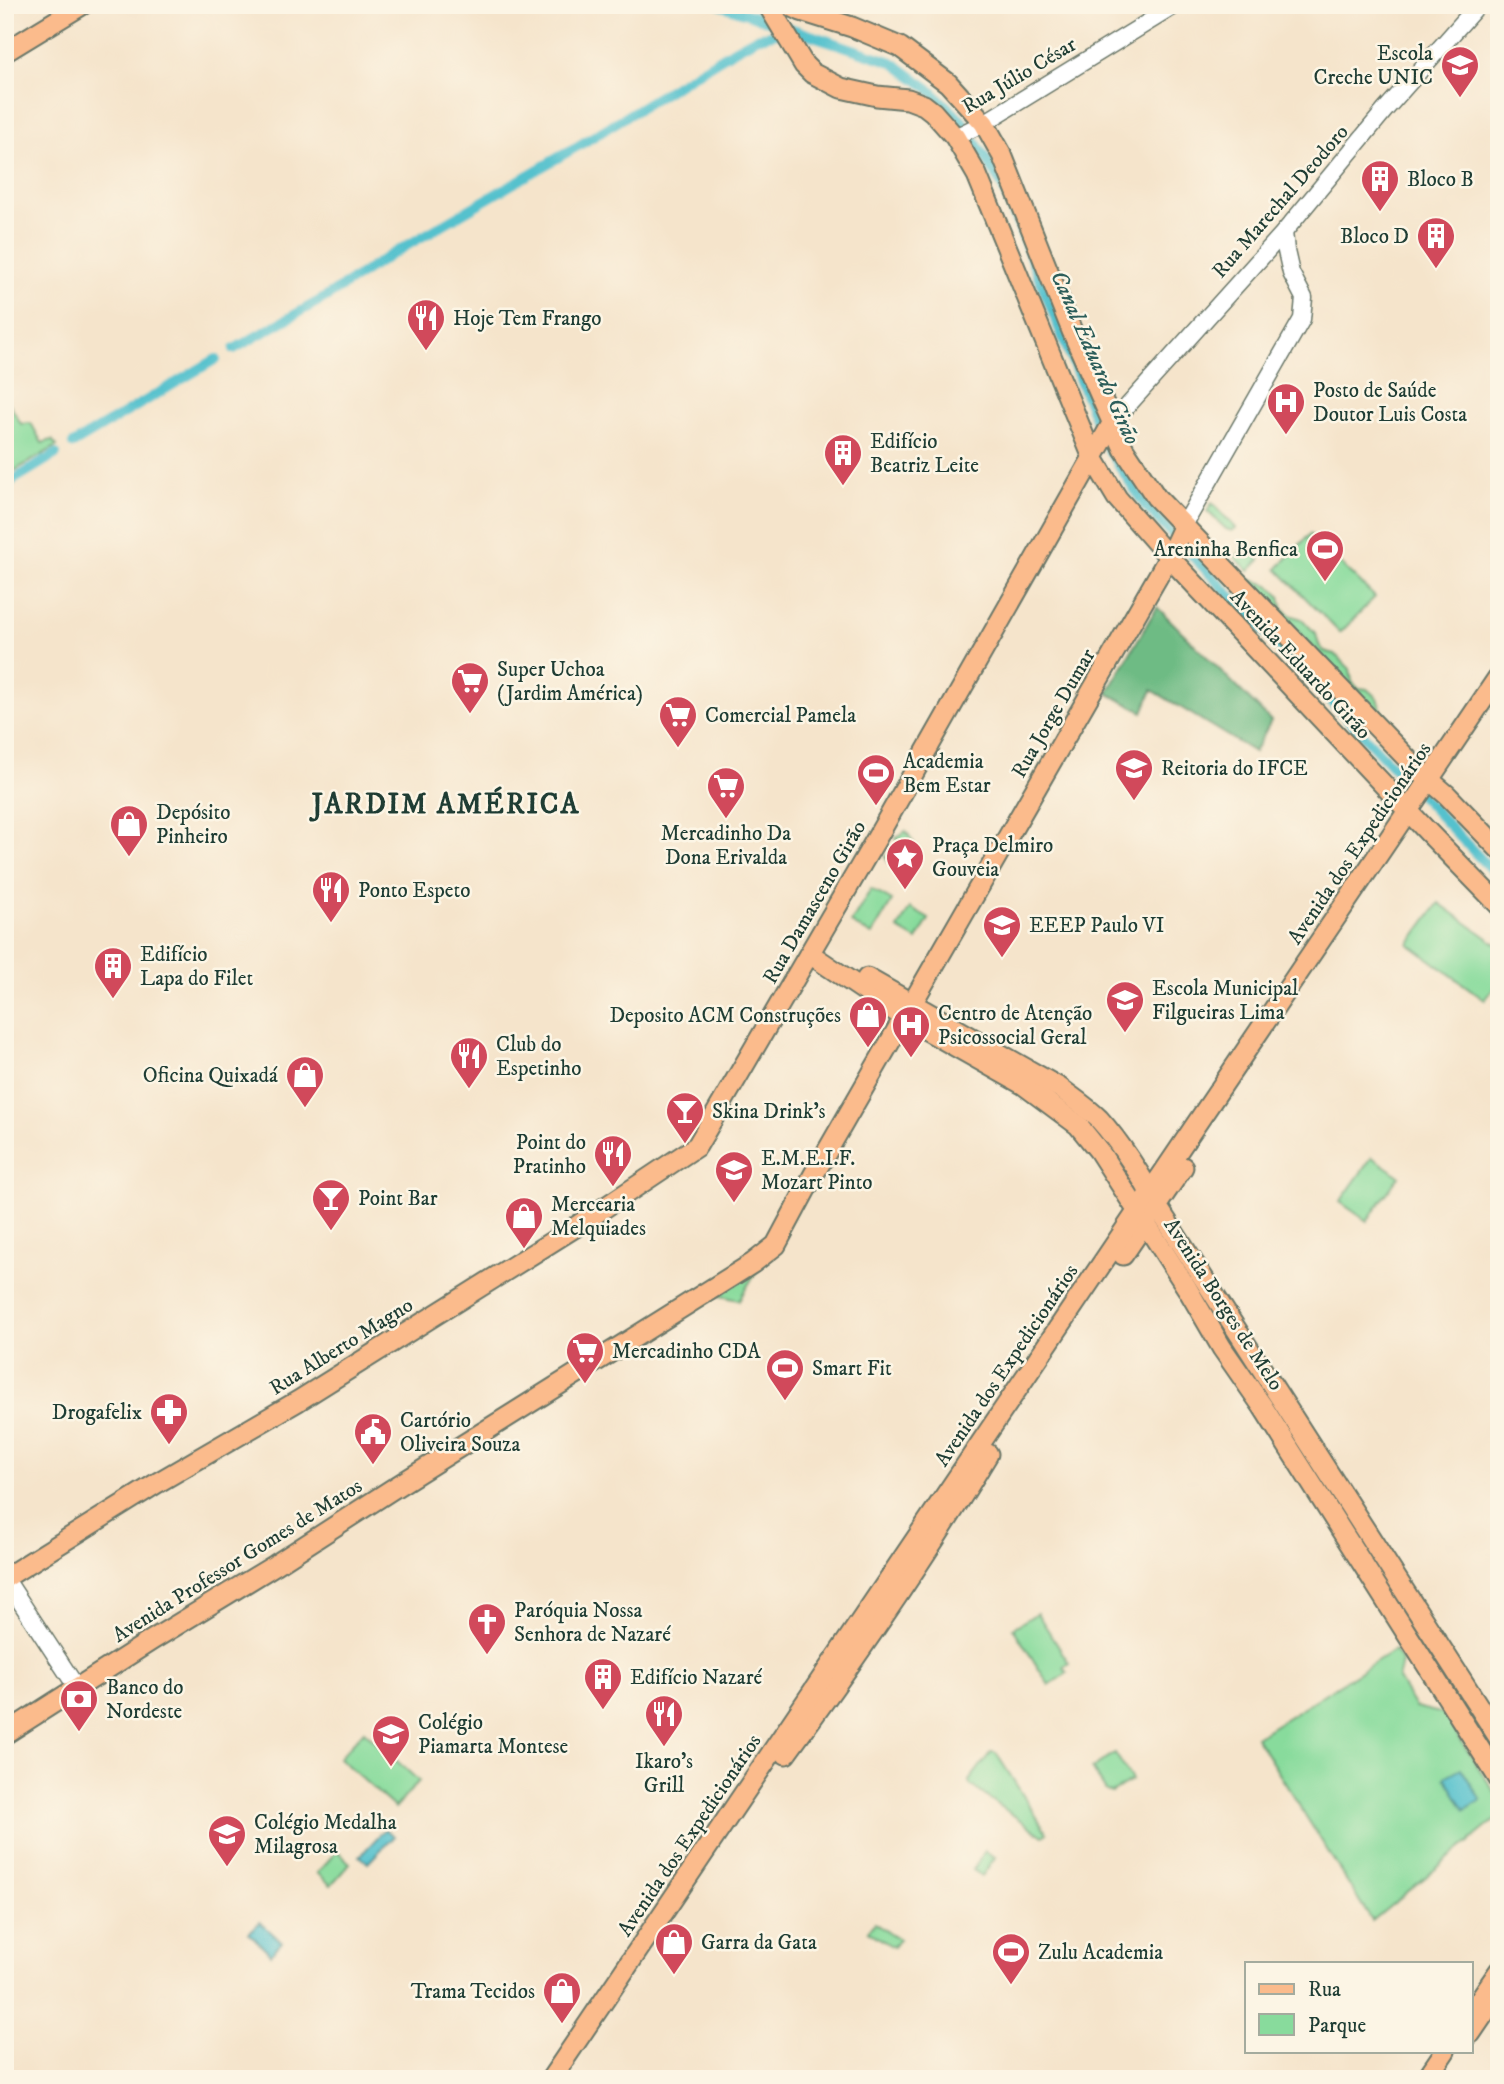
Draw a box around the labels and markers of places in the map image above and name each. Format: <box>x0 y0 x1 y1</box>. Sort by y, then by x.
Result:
place label: Escola Creche UNIC <box>1314 41 1433 91</box>
school or university icon: Escola Creche UNIC <box>1439 44 1481 99</box>
building icon: Bloco B <box>1359 158 1401 213</box>
place label: Bloco B <box>1407 167 1474 193</box>
building icon: Bloco D <box>1415 215 1457 270</box>
place label: Bloco D <box>1340 224 1409 250</box>
restaurant icon: Hoje Tem Frango <box>405 297 447 352</box>
place label: Hoje Tem Frango <box>453 306 602 332</box>
place label: Posto de Saúde Doutor Luis Costa <box>1313 378 1467 428</box>
hospital icon: Posto de Saúde Doutor Luis Costa <box>1265 381 1307 436</box>
place label: Edifício Beatriz Leite <box>870 429 979 479</box>
building icon: Edifício Beatriz Leite <box>822 432 864 487</box>
sports icon: Areninha Benfica <box>1304 528 1346 583</box>
place label: Areninha Benfica <box>1154 537 1298 563</box>
place label: Super Uchoa (Jardim América) <box>497 657 643 707</box>
supermarket icon: Super Uchoa (Jardim América) <box>449 660 491 715</box>
supermarket icon: Comercial Pamela <box>657 694 699 749</box>
place label: Comercial Pamela <box>705 703 856 729</box>
school or university icon: Reitoria do IFCE <box>1113 747 1155 802</box>
place label: Academia Bem Estar <box>903 749 991 799</box>
sports icon: Academia Bem Estar <box>855 752 897 807</box>
place label: Reitoria do IFCE <box>1161 756 1308 782</box>
supermarket icon: Mercadinho Da Dona Erivalda <box>705 765 747 820</box>
place label: Depósito Pinheiro <box>156 800 230 850</box>
shop icon: Depósito Pinheiro <box>108 803 150 858</box>
place label: Mercadinho Da Dona Erivalda <box>661 821 791 871</box>
place label: Praça Delmiro Gouveia <box>932 833 1053 883</box>
place icon: Praça Delmiro Gouveia <box>884 836 926 891</box>
restaurant icon: Ponto Espeto <box>310 869 352 924</box>
place label: Ponto Espeto <box>358 878 470 904</box>
school or university icon: EEEP Paulo VI <box>981 904 1023 959</box>
place label: EEEP Paulo VI <box>1029 913 1164 939</box>
place label: Edifício Lapa do Filet <box>140 942 253 992</box>
building icon: Edifício Lapa do Filet <box>92 945 134 1000</box>
place label: Escola Municipal Filgueiras Lima <box>1152 976 1299 1026</box>
school or university icon: Escola Municipal Filgueiras Lima <box>1104 979 1146 1034</box>
shop icon: Deposito ACM Construções <box>847 994 889 1049</box>
place label: Centro de Atenção Psicossocial Geral <box>938 1001 1092 1051</box>
place label: Deposito ACM Construções <box>609 1003 841 1029</box>
hospital icon: Centro de Atenção Psicossocial Geral <box>890 1004 932 1059</box>
place label: Club do Espetinho <box>496 1032 581 1082</box>
restaurant icon: Club do Espetinho <box>448 1035 490 1090</box>
shop icon: Oficina Quixadá <box>284 1054 326 1109</box>
place label: Oficina Quixadá <box>143 1063 278 1089</box>
bar icon: Skina Drink's <box>664 1090 706 1145</box>
place label: Skina Drink's <box>712 1099 825 1125</box>
place label: Point do Pratinho <box>513 1130 586 1180</box>
restaurant icon: Point do Pratinho <box>592 1133 634 1188</box>
place label: E.M.E.I.F. Mozart Pinto <box>761 1146 873 1196</box>
school or university icon: E.M.E.I.F. Mozart Pinto <box>713 1149 755 1204</box>
bar icon: Point Bar <box>310 1177 352 1232</box>
place label: Point Bar <box>358 1186 438 1212</box>
place label: Mercearia Melquiades <box>551 1192 646 1242</box>
shop icon: Mercearia Melquiades <box>503 1195 545 1250</box>
supermarket icon: Mercadinho CDA <box>564 1330 606 1385</box>
place label: Mercadinho CDA <box>612 1339 761 1365</box>
sports icon: Smart Fit <box>764 1347 806 1402</box>
place label: Smart Fit <box>812 1356 892 1382</box>
pharmacy icon: Drogafelix <box>148 1391 190 1446</box>
place label: Drogafelix <box>52 1400 142 1426</box>
place label: Cartório Oliveira Souza <box>400 1408 520 1458</box>
public building icon: Cartório Oliveira Souza <box>352 1411 394 1466</box>
place label: Paróquia Nossa Senhora de Nazaré <box>514 1598 671 1648</box>
church icon: Paróquia Nossa Senhora de Nazaré <box>466 1601 508 1656</box>
building icon: Edifício Nazaré <box>582 1656 624 1711</box>
place label: Edifício Nazaré <box>630 1665 763 1691</box>
place label: Banco do Nordeste <box>106 1675 184 1725</box>
bank icon: Banco do Nordeste <box>58 1678 100 1733</box>
restaurant icon: Ikaro's Grill <box>643 1693 685 1748</box>
place label: Colégio Piamarta Montese <box>418 1710 569 1760</box>
school or university icon: Colégio Piamarta Montese <box>370 1713 412 1768</box>
place label: Ikaro's Grill <box>635 1749 693 1799</box>
place label: Colégio Medalha Milagrosa <box>254 1810 397 1860</box>
school or university icon: Colégio Medalha Milagrosa <box>206 1813 248 1868</box>
shop icon: Garra da Gata <box>653 1921 695 1976</box>
place label: Garra da Gata <box>701 1930 817 1956</box>
sports icon: Zulu Academia <box>990 1931 1032 1986</box>
place label: Zulu Academia <box>1038 1940 1163 1966</box>
shop icon: Trama Tecidos <box>541 1970 583 2025</box>
place label: Trama Tecidos <box>411 1979 535 2005</box>

